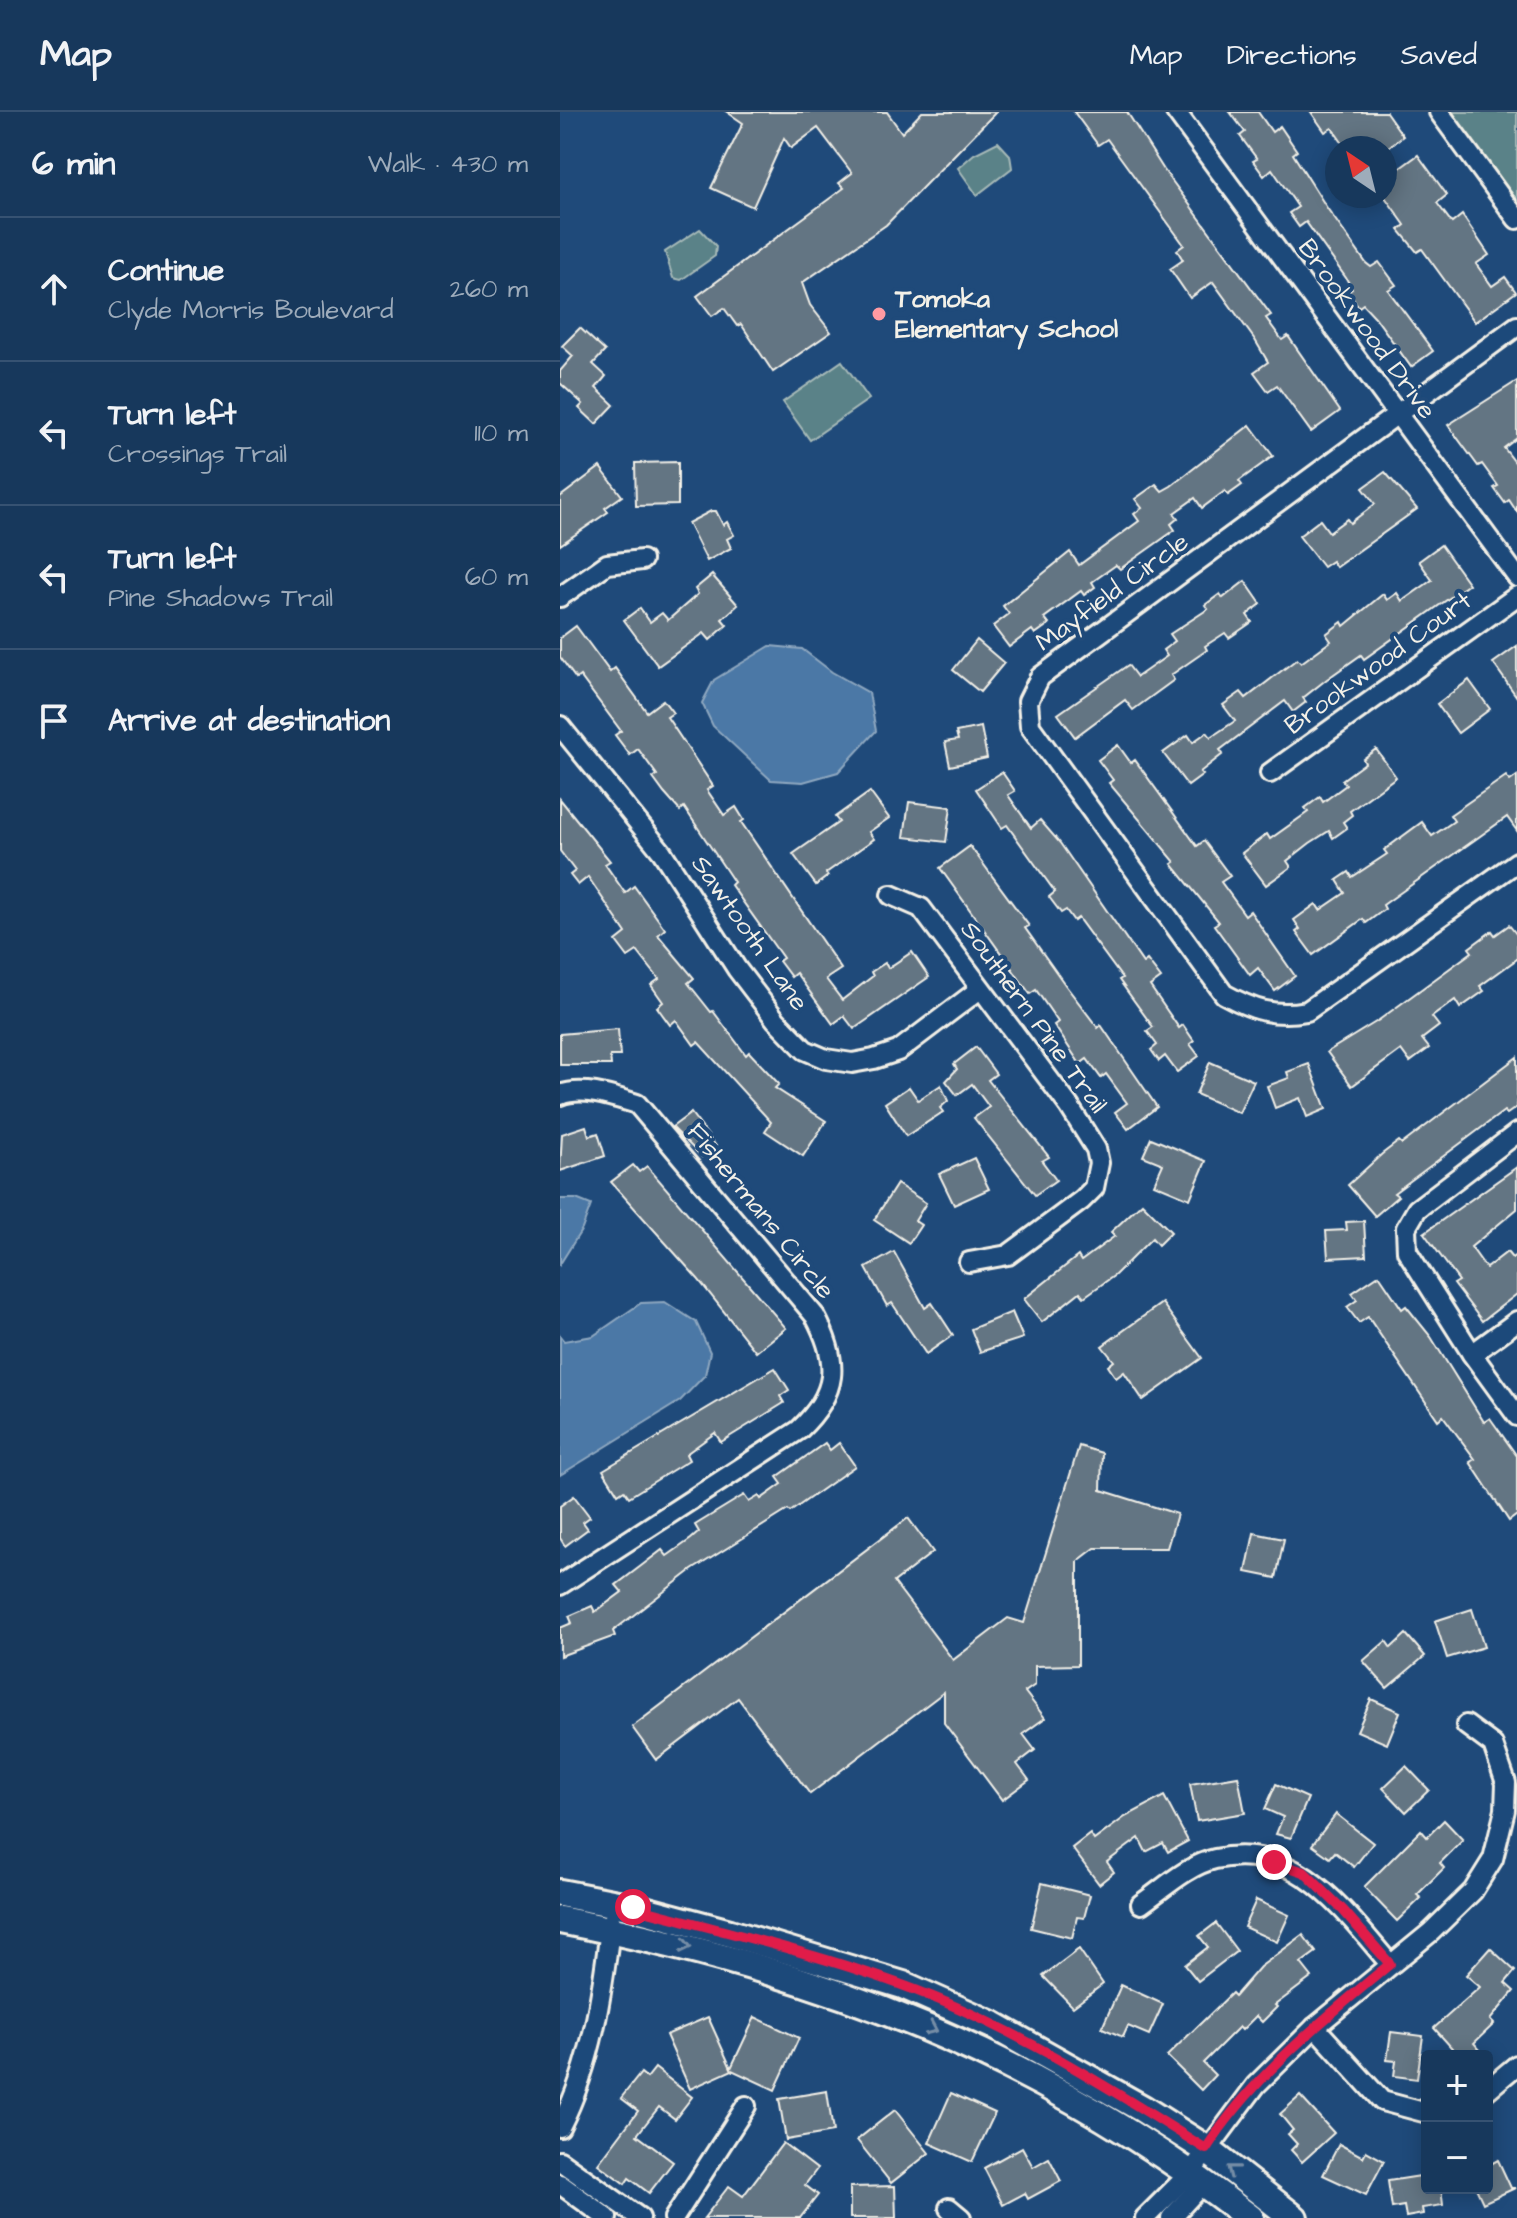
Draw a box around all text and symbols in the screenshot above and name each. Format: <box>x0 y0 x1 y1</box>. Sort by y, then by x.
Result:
text: Map <box>40 29 112 81</box>
text: Map <box>1130 36 1183 75</box>
text: Directions <box>1227 36 1357 75</box>
text: Saved <box>1401 36 1477 75</box>
north arrow <box>1325 136 1397 208</box>
text: 6 min <box>32 140 116 188</box>
text: Walk · 430 m <box>368 146 528 182</box>
street label: Brookwood Drive <box>1289 232 1445 426</box>
text: Continue <box>108 250 224 292</box>
icon: ahead <box>32 267 76 311</box>
text: 260 m <box>450 271 528 307</box>
place label: Tomoka Elementary School <box>894 281 1118 350</box>
text: Clyde Morris Boulevard <box>108 292 394 328</box>
marker: Tomoka Elementary School <box>870 305 888 323</box>
text: Turn left <box>108 394 236 436</box>
icon: left <box>32 411 76 455</box>
text: 110 m <box>474 415 528 451</box>
text: Crossings Trail <box>108 436 287 472</box>
street label: Mayfield Circle <box>1028 524 1197 662</box>
text: Turn left <box>108 538 236 580</box>
icon: left <box>32 555 76 599</box>
text: 60 m <box>465 559 528 595</box>
text: Pine Shadows Trail <box>108 580 333 616</box>
street label: Brookwood Court <box>1277 583 1479 743</box>
icon: arrive <box>32 699 76 743</box>
text: Arrive at destination <box>108 700 390 742</box>
street label: Sawtooth Lane <box>683 848 817 1018</box>
street label: Southern Pine Trail <box>952 914 1116 1120</box>
street label: Fishermans Circle <box>679 1115 843 1307</box>
route end <box>1256 1844 1292 1880</box>
route start <box>615 1889 651 1925</box>
one-way arrow <box>679 1937 692 1954</box>
one-way arrow <box>924 2019 938 2035</box>
map controls <box>1421 2050 1493 2194</box>
button: + <box>1421 2050 1493 2122</box>
button: − <box>1421 2122 1493 2194</box>
one-way arrow <box>1226 2165 1241 2179</box>

